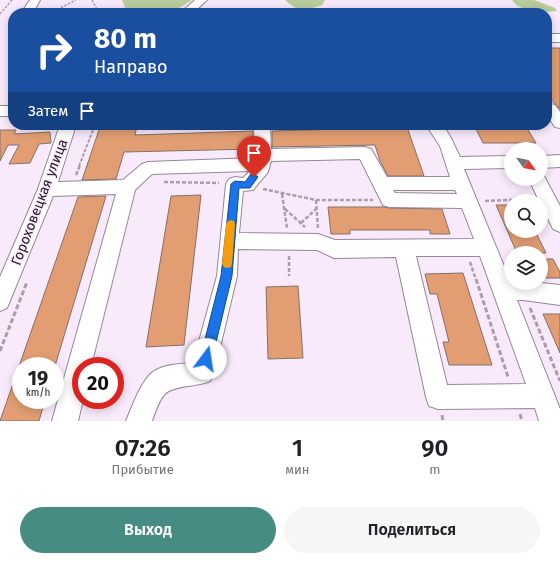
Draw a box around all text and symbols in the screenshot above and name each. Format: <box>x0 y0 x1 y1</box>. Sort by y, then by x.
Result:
text: 80 m <box>94 22 157 55</box>
icon: right <box>28 24 80 76</box>
text: Направо <box>94 56 168 78</box>
icon: arrive <box>76 100 98 122</box>
text: Затем <box>28 102 68 120</box>
pin <box>237 136 271 177</box>
street label: Гороховецкая улица <box>8 137 71 268</box>
icon: arrive <box>243 142 265 164</box>
north arrow <box>504 142 548 186</box>
map controls <box>504 142 548 290</box>
button: search <box>504 194 548 238</box>
button: layers <box>504 246 548 290</box>
position arrow <box>185 338 227 380</box>
speed limit sign: 20 <box>72 357 124 409</box>
text: 19 <box>28 366 48 390</box>
text: km/h <box>26 387 50 399</box>
text: 07:26 <box>115 434 171 462</box>
text: 1 <box>292 434 303 462</box>
text: 90 <box>421 434 448 462</box>
text: Прибытие <box>112 462 174 477</box>
text: мин <box>285 462 310 477</box>
text: m <box>429 462 440 477</box>
button: Выход <box>20 507 276 553</box>
button: Поделиться <box>284 507 540 553</box>

